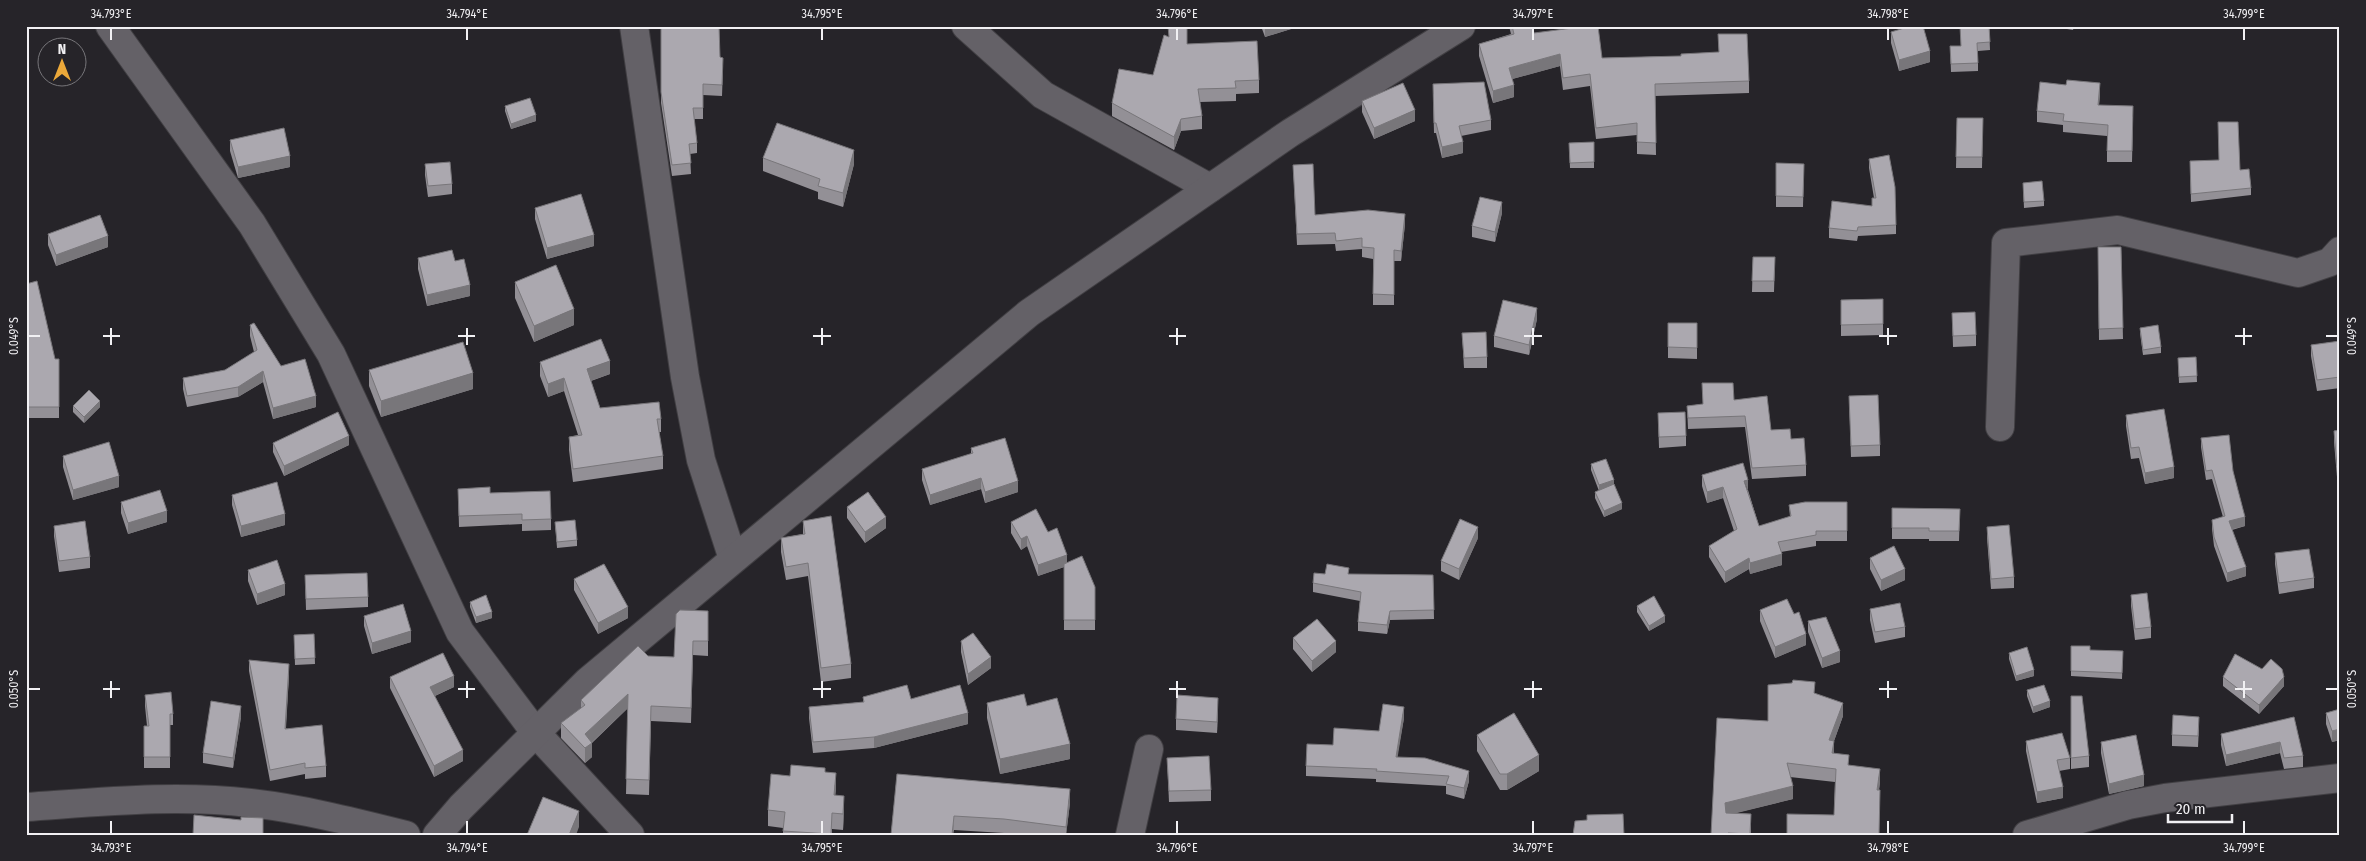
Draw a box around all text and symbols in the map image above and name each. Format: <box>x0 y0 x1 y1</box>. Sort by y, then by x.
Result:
text: 34.793°E <box>91 7 132 21</box>
text: 34.794°E <box>446 7 488 21</box>
text: 34.795°E <box>802 7 843 21</box>
text: 34.796°E <box>1156 7 1198 21</box>
text: 34.797°E <box>1513 7 1554 21</box>
text: 34.798°E <box>1867 7 1909 21</box>
text: 34.799°E <box>2223 7 2265 21</box>
north arrow <box>38 38 88 88</box>
text: N <box>58 41 66 58</box>
text: 0.049°S <box>7 317 21 355</box>
text: 0.049°S <box>2345 317 2359 355</box>
text: 0.050°S <box>7 670 21 708</box>
text: 0.050°S <box>2345 670 2359 708</box>
scale bar <box>2168 791 2232 823</box>
text: 20 m <box>2176 800 2206 818</box>
text: 34.793°E <box>91 841 132 855</box>
text: 34.794°E <box>446 841 488 855</box>
text: 34.795°E <box>802 841 843 855</box>
text: 34.796°E <box>1156 841 1198 855</box>
text: 34.797°E <box>1513 841 1554 855</box>
text: 34.798°E <box>1867 841 1909 855</box>
text: 34.799°E <box>2223 841 2265 855</box>

